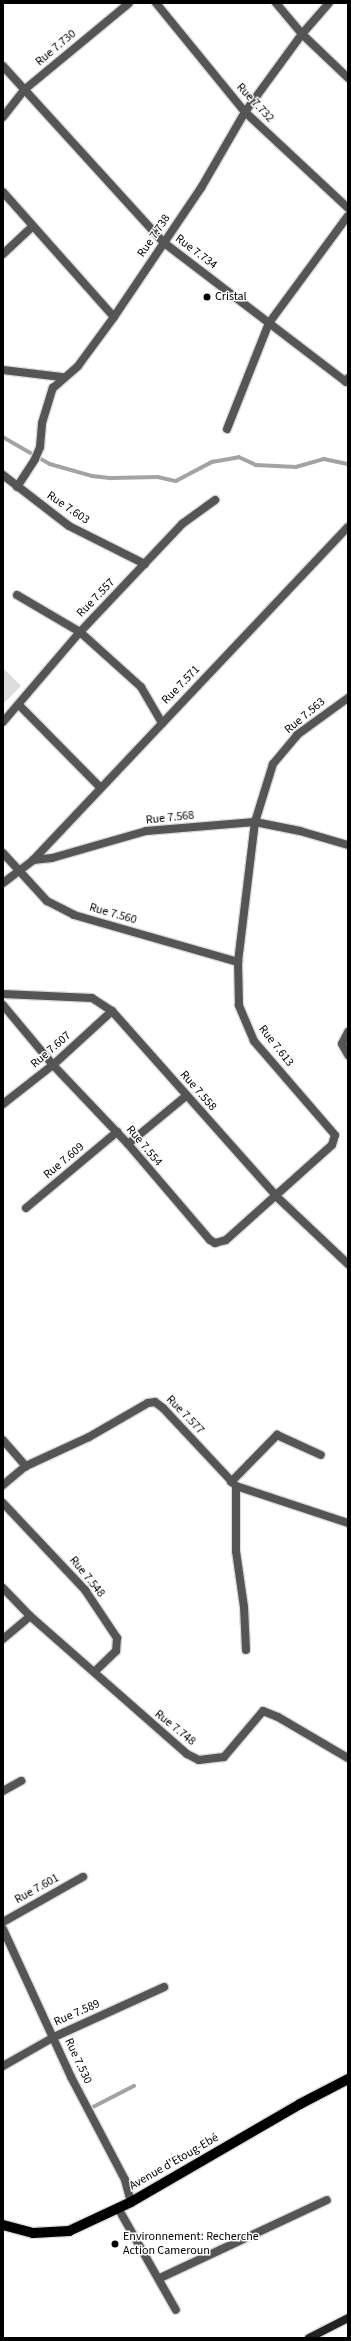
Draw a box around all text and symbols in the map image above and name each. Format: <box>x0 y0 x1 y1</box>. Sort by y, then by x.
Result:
street label: Rue 7.730 <box>33 27 79 69</box>
street label: Rue 7.732 <box>233 80 277 126</box>
street label: Rue 7.738 <box>134 212 174 260</box>
street label: Rue 7.734 <box>172 232 220 272</box>
place label: Cristal <box>215 290 247 304</box>
marker: Cristal <box>202 292 212 302</box>
street label: Rue 7.603 <box>44 488 92 528</box>
street label: Rue 7.557 <box>74 576 118 620</box>
street label: Rue 7.571 <box>159 663 203 707</box>
street label: Rue 7.563 <box>282 695 328 737</box>
street label: Rue 7.568 <box>145 808 195 828</box>
street label: Rue 7.560 <box>88 900 138 928</box>
street label: Rue 7.613 <box>255 1022 297 1070</box>
street label: Rue 7.607 <box>28 1029 74 1071</box>
street label: Rue 7.558 <box>177 1068 219 1114</box>
street label: Rue 7.554 <box>123 1123 165 1169</box>
street label: Rue 7.609 <box>41 1140 87 1182</box>
street label: Rue 7.577 <box>163 1393 207 1437</box>
street label: Rue 7.548 <box>66 1554 108 1600</box>
street label: Rue 7.748 <box>152 1707 198 1749</box>
street label: Rue 7.601 <box>12 1871 62 1907</box>
street label: Rue 7.589 <box>52 1997 102 2029</box>
street label: Rue 7.530 <box>61 2036 95 2086</box>
street label: Avenue d'Etoug-Ebé <box>127 2131 221 2193</box>
place label: Environnement: Recherche Action Cameroun <box>123 2230 259 2258</box>
marker: Environnement: Recherche Action Cameroun <box>110 2239 120 2249</box>

